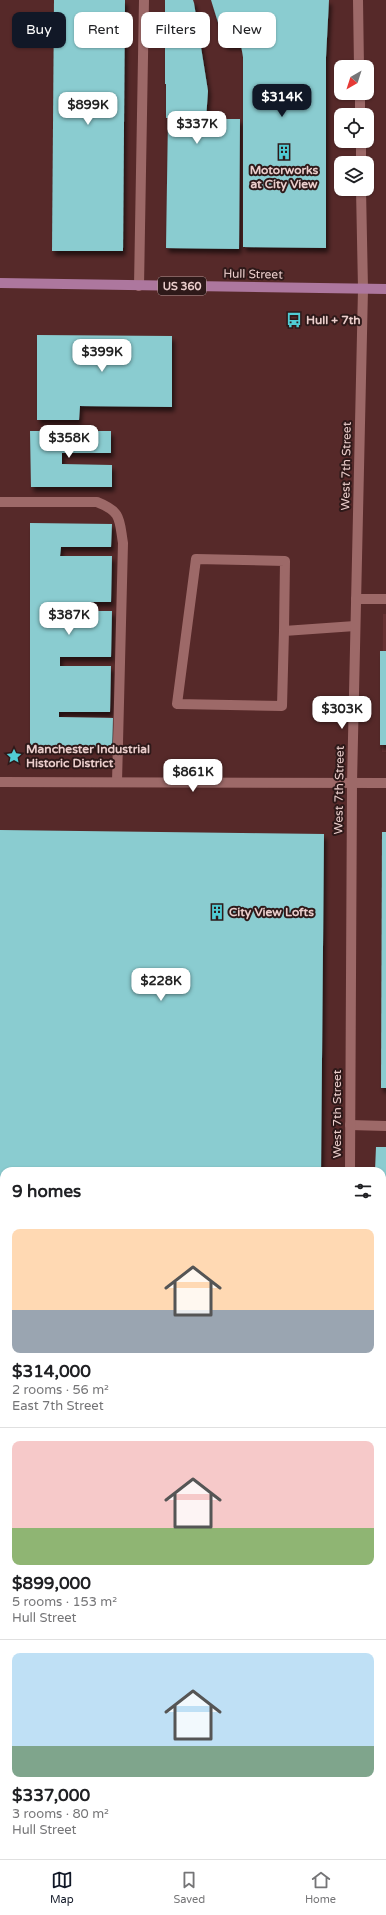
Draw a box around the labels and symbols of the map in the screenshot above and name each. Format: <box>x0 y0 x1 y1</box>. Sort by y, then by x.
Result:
north arrow <box>334 60 374 100</box>
pin: $314K <box>254 84 310 118</box>
pin: $899K <box>60 92 116 126</box>
pin: $337K <box>169 111 225 145</box>
building icon: Motorworks at City View <box>275 143 293 161</box>
place label: Motorworks at City View <box>250 163 319 192</box>
street label: Hull Street <box>223 266 283 282</box>
road number: US 360 <box>158 277 206 295</box>
bus stop icon: Hull + 7th <box>285 311 303 329</box>
place label: Hull + 7th <box>306 313 361 327</box>
pin: $399K <box>74 339 130 373</box>
street label: West 7th Street <box>338 421 354 510</box>
pin: $358K <box>41 425 97 459</box>
pin: $387K <box>41 602 97 636</box>
pin: $303K <box>314 696 370 730</box>
place label: Manchester Industrial Historic District <box>26 742 150 770</box>
street label: West 7th Street <box>331 745 347 834</box>
place icon: Manchester Industrial Historic District <box>5 747 23 765</box>
pin: $861K <box>165 759 221 793</box>
building icon: City View Lofts <box>208 903 226 921</box>
place label: City View Lofts <box>229 905 314 920</box>
pin: $228K <box>133 968 189 1002</box>
street label: West 7th Street <box>330 1069 344 1158</box>

